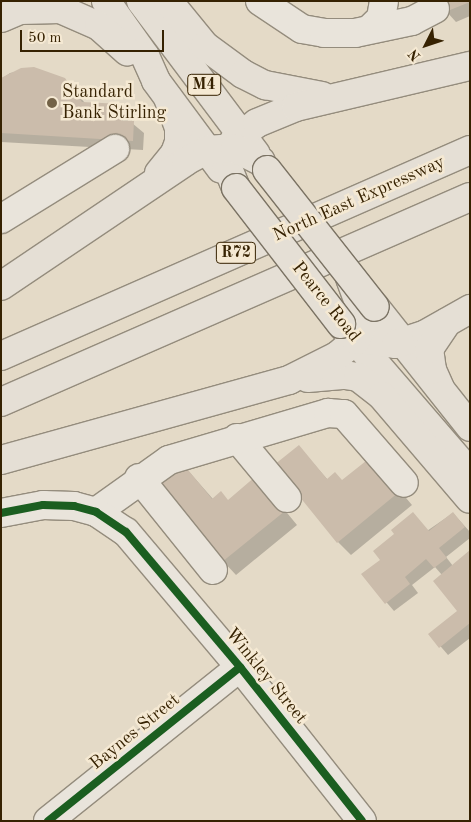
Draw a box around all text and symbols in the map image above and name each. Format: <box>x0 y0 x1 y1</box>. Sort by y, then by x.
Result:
scale bar <box>22 20 166 52</box>
north arrow <box>401 20 451 70</box>
text: 50 m <box>28 31 62 46</box>
text: N <box>406 46 423 63</box>
road number: M4 <box>186 72 222 98</box>
place label: Standard Bank Stirling <box>62 82 166 125</box>
marker: Standard Bank Stirling <box>46 97 58 109</box>
street label: North East Expressway <box>270 151 448 247</box>
road number: R72 <box>215 240 257 266</box>
street label: Pearce Road <box>287 257 365 347</box>
street label: Winkley Street <box>221 623 311 729</box>
street label: Baynes Street <box>86 689 184 775</box>

